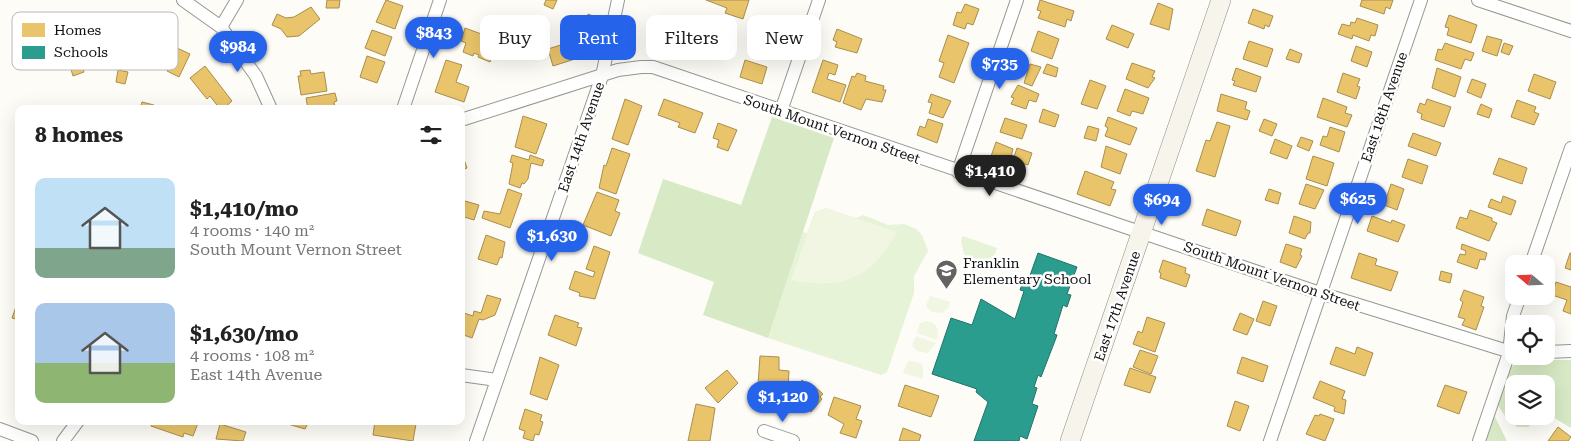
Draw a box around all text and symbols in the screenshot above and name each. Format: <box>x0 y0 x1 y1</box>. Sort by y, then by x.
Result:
legend <box>12 12 178 70</box>
chip: Buy <box>480 15 550 60</box>
chip: Rent <box>560 15 636 60</box>
chip: Filters <box>646 15 737 60</box>
chip: New <box>747 15 821 60</box>
pin: $843 <box>404 17 464 59</box>
text: Homes <box>54 22 102 38</box>
text: $843 <box>416 23 452 42</box>
pin: $984 <box>208 30 268 73</box>
text: $984 <box>220 37 256 56</box>
text: Schools <box>54 44 108 60</box>
pin: $735 <box>970 48 1030 90</box>
street label: East 18th Avenue <box>1358 49 1411 164</box>
text: $735 <box>982 54 1018 73</box>
street label: East 14th Avenue <box>555 79 608 194</box>
street label: South Mount Vernon Street <box>742 91 922 167</box>
icon: filters <box>417 121 445 149</box>
text: 8 homes <box>35 123 123 147</box>
pin: $1,410 <box>949 154 1031 197</box>
text: $1,410 <box>965 161 1015 180</box>
pin: $625 <box>1328 182 1388 225</box>
pin: $694 <box>1132 184 1192 226</box>
text: $625 <box>1340 189 1376 208</box>
text: $694 <box>1144 190 1180 209</box>
text: $1,410/mo <box>190 197 299 221</box>
icon: home <box>75 198 135 258</box>
pin: $1,630 <box>511 220 593 262</box>
text: 4 rooms · 140 m² <box>190 221 314 240</box>
text: $1,630 <box>527 226 577 245</box>
street label: South Mount Vernon Street <box>1182 238 1362 314</box>
text: South Mount Vernon Street <box>190 240 402 259</box>
street label: East 17th Avenue <box>1091 248 1144 363</box>
place label: Franklin Elementary School <box>963 255 1092 287</box>
north arrow <box>1505 255 1555 305</box>
map controls <box>1505 255 1555 425</box>
school or university icon: Franklin Elementary School <box>935 259 959 290</box>
button: locate <box>1505 315 1555 365</box>
text: $1,630/mo <box>190 322 299 346</box>
icon: home <box>75 323 135 383</box>
text: 4 rooms · 108 m² <box>190 346 314 365</box>
text: East 14th Avenue <box>190 365 322 384</box>
button: layers <box>1505 375 1555 425</box>
pin: $1,120 <box>742 380 824 423</box>
text: $1,120 <box>758 387 808 406</box>

